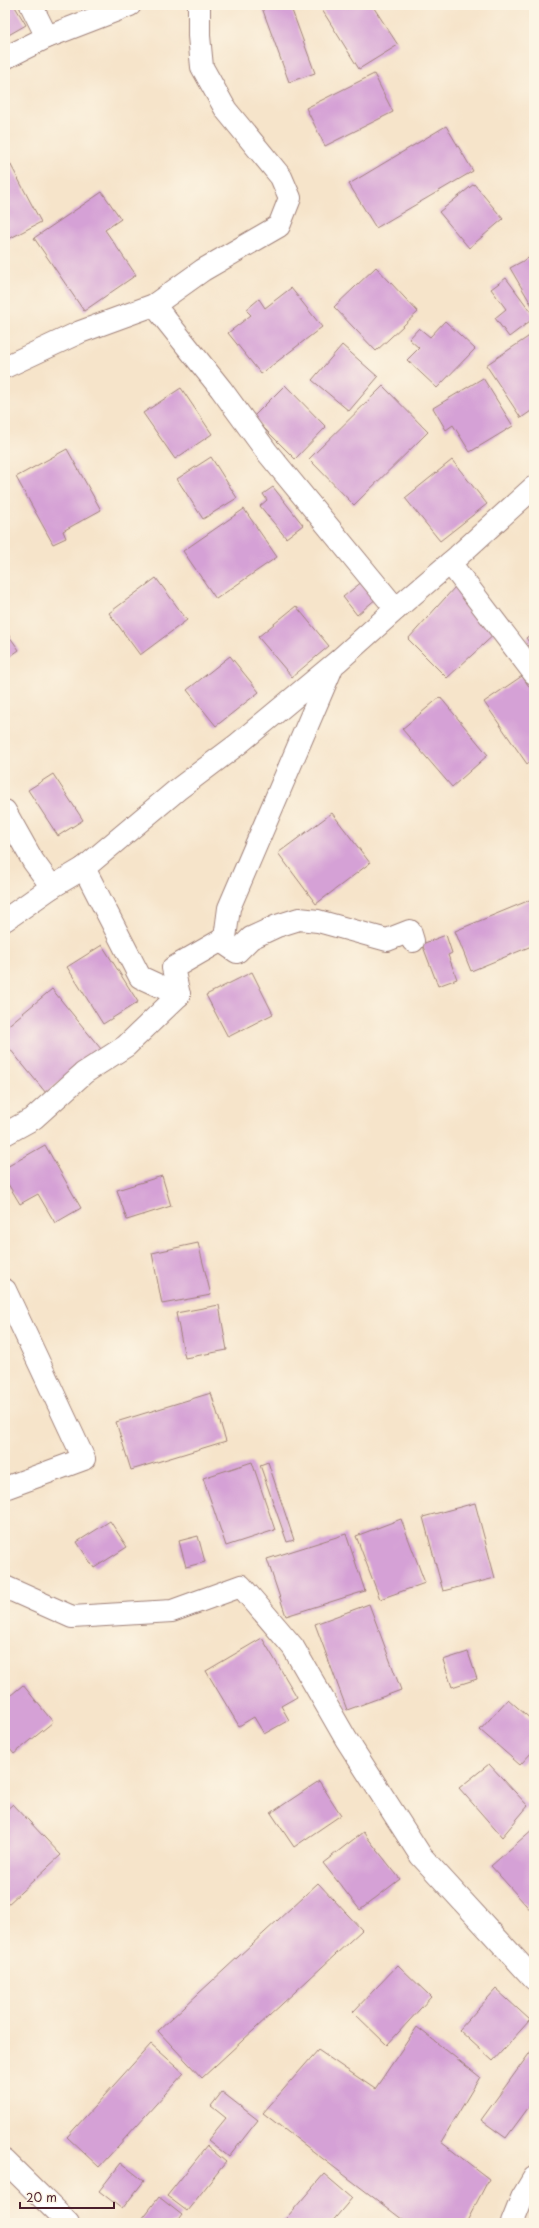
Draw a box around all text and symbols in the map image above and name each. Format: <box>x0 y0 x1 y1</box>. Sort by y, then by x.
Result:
scale bar <box>20 2184 114 2210</box>
text: 20 m <box>26 2188 57 2206</box>

